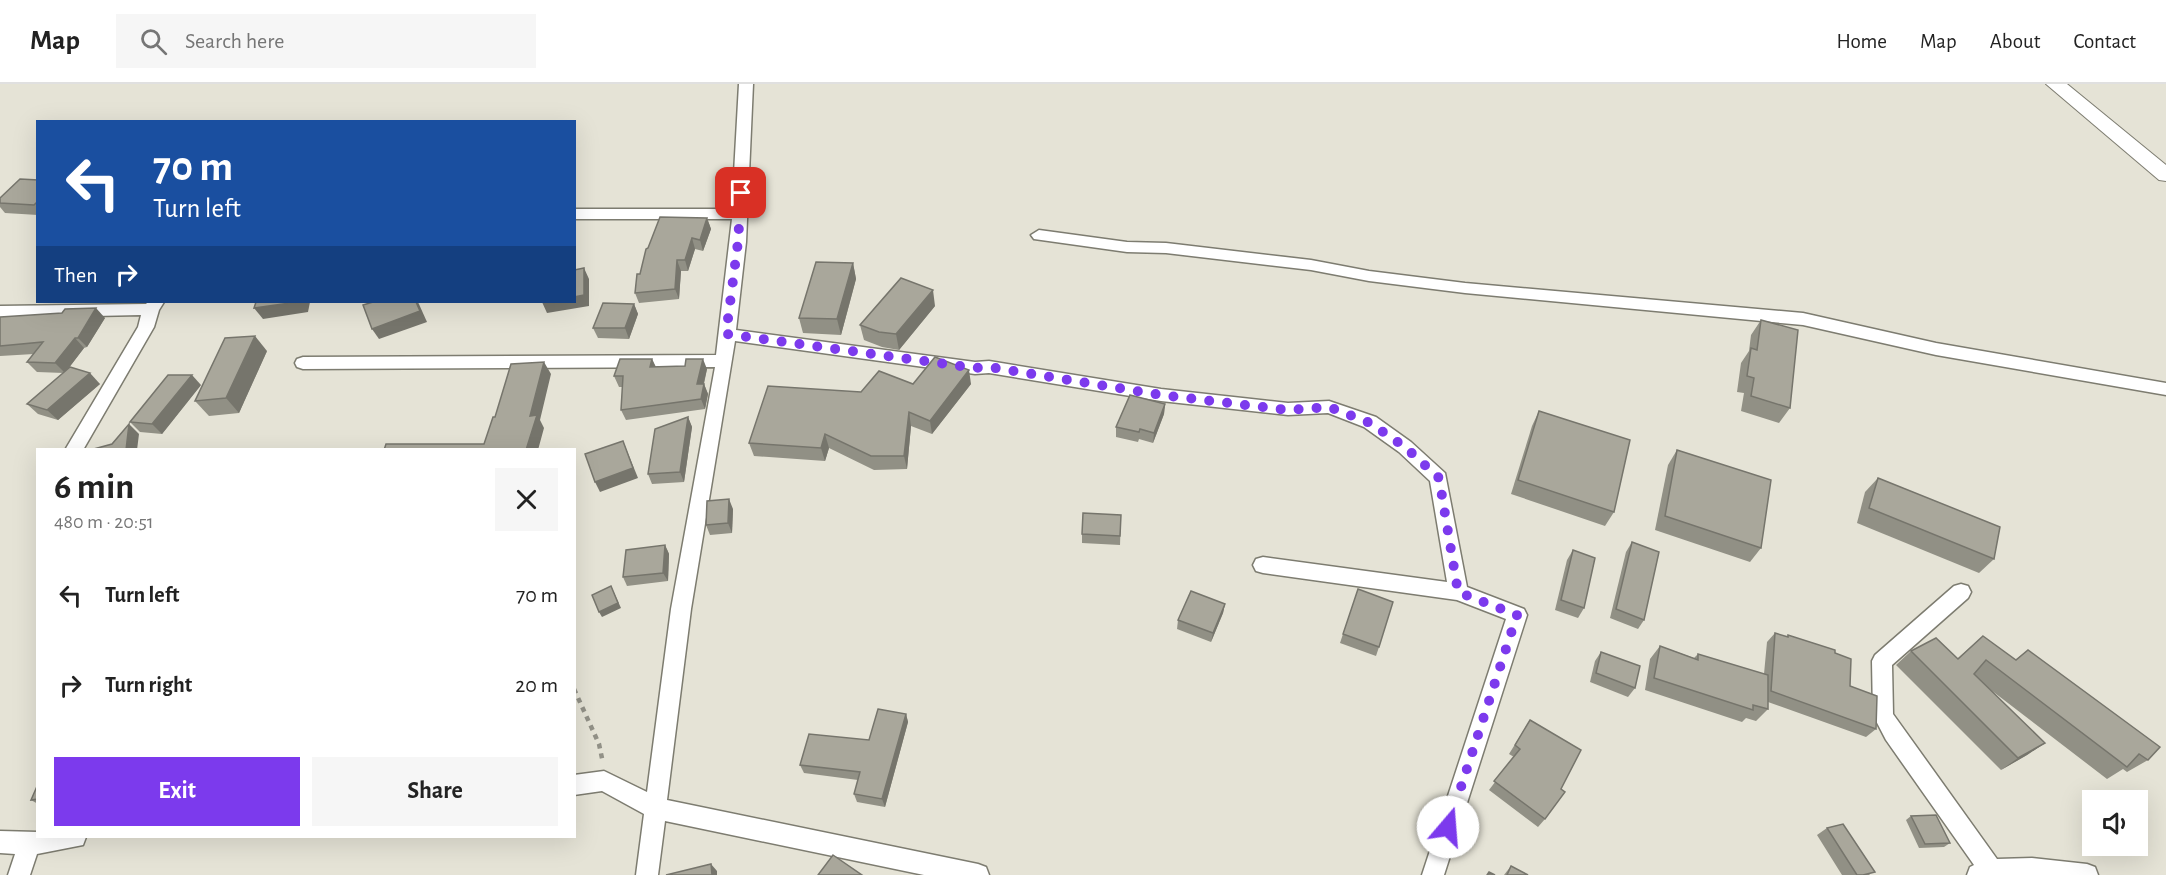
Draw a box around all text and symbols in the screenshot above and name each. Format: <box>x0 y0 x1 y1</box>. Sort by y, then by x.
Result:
search box <box>116 14 536 68</box>
icon: search <box>137 25 170 58</box>
text: Map <box>30 27 80 55</box>
text: Search here <box>185 30 284 52</box>
text: Home <box>1836 31 1887 52</box>
text: Map <box>1920 31 1957 52</box>
text: About <box>1990 31 2040 52</box>
text: Contact <box>2073 31 2136 52</box>
icon: left <box>54 144 132 222</box>
text: 70 m <box>153 146 233 188</box>
pin <box>715 167 766 218</box>
icon: arrive <box>724 176 757 209</box>
text: Turn left <box>153 195 241 222</box>
icon: right <box>110 258 143 291</box>
text: Then <box>54 264 98 286</box>
button: close <box>495 468 558 531</box>
text: 6 min <box>54 469 134 505</box>
text: 480 m · 20:51 <box>54 512 154 532</box>
icon: left <box>54 579 87 612</box>
text: Turn left <box>105 584 179 606</box>
text: 70 m <box>516 584 558 606</box>
icon: right <box>54 669 87 702</box>
text: Turn right <box>105 674 192 696</box>
text: 20 m <box>515 674 558 696</box>
button: Exit <box>54 757 300 826</box>
button: Share <box>312 757 558 826</box>
map controls <box>2082 790 2148 856</box>
button: sound <box>2082 790 2148 856</box>
position arrow <box>1416 795 1480 859</box>

